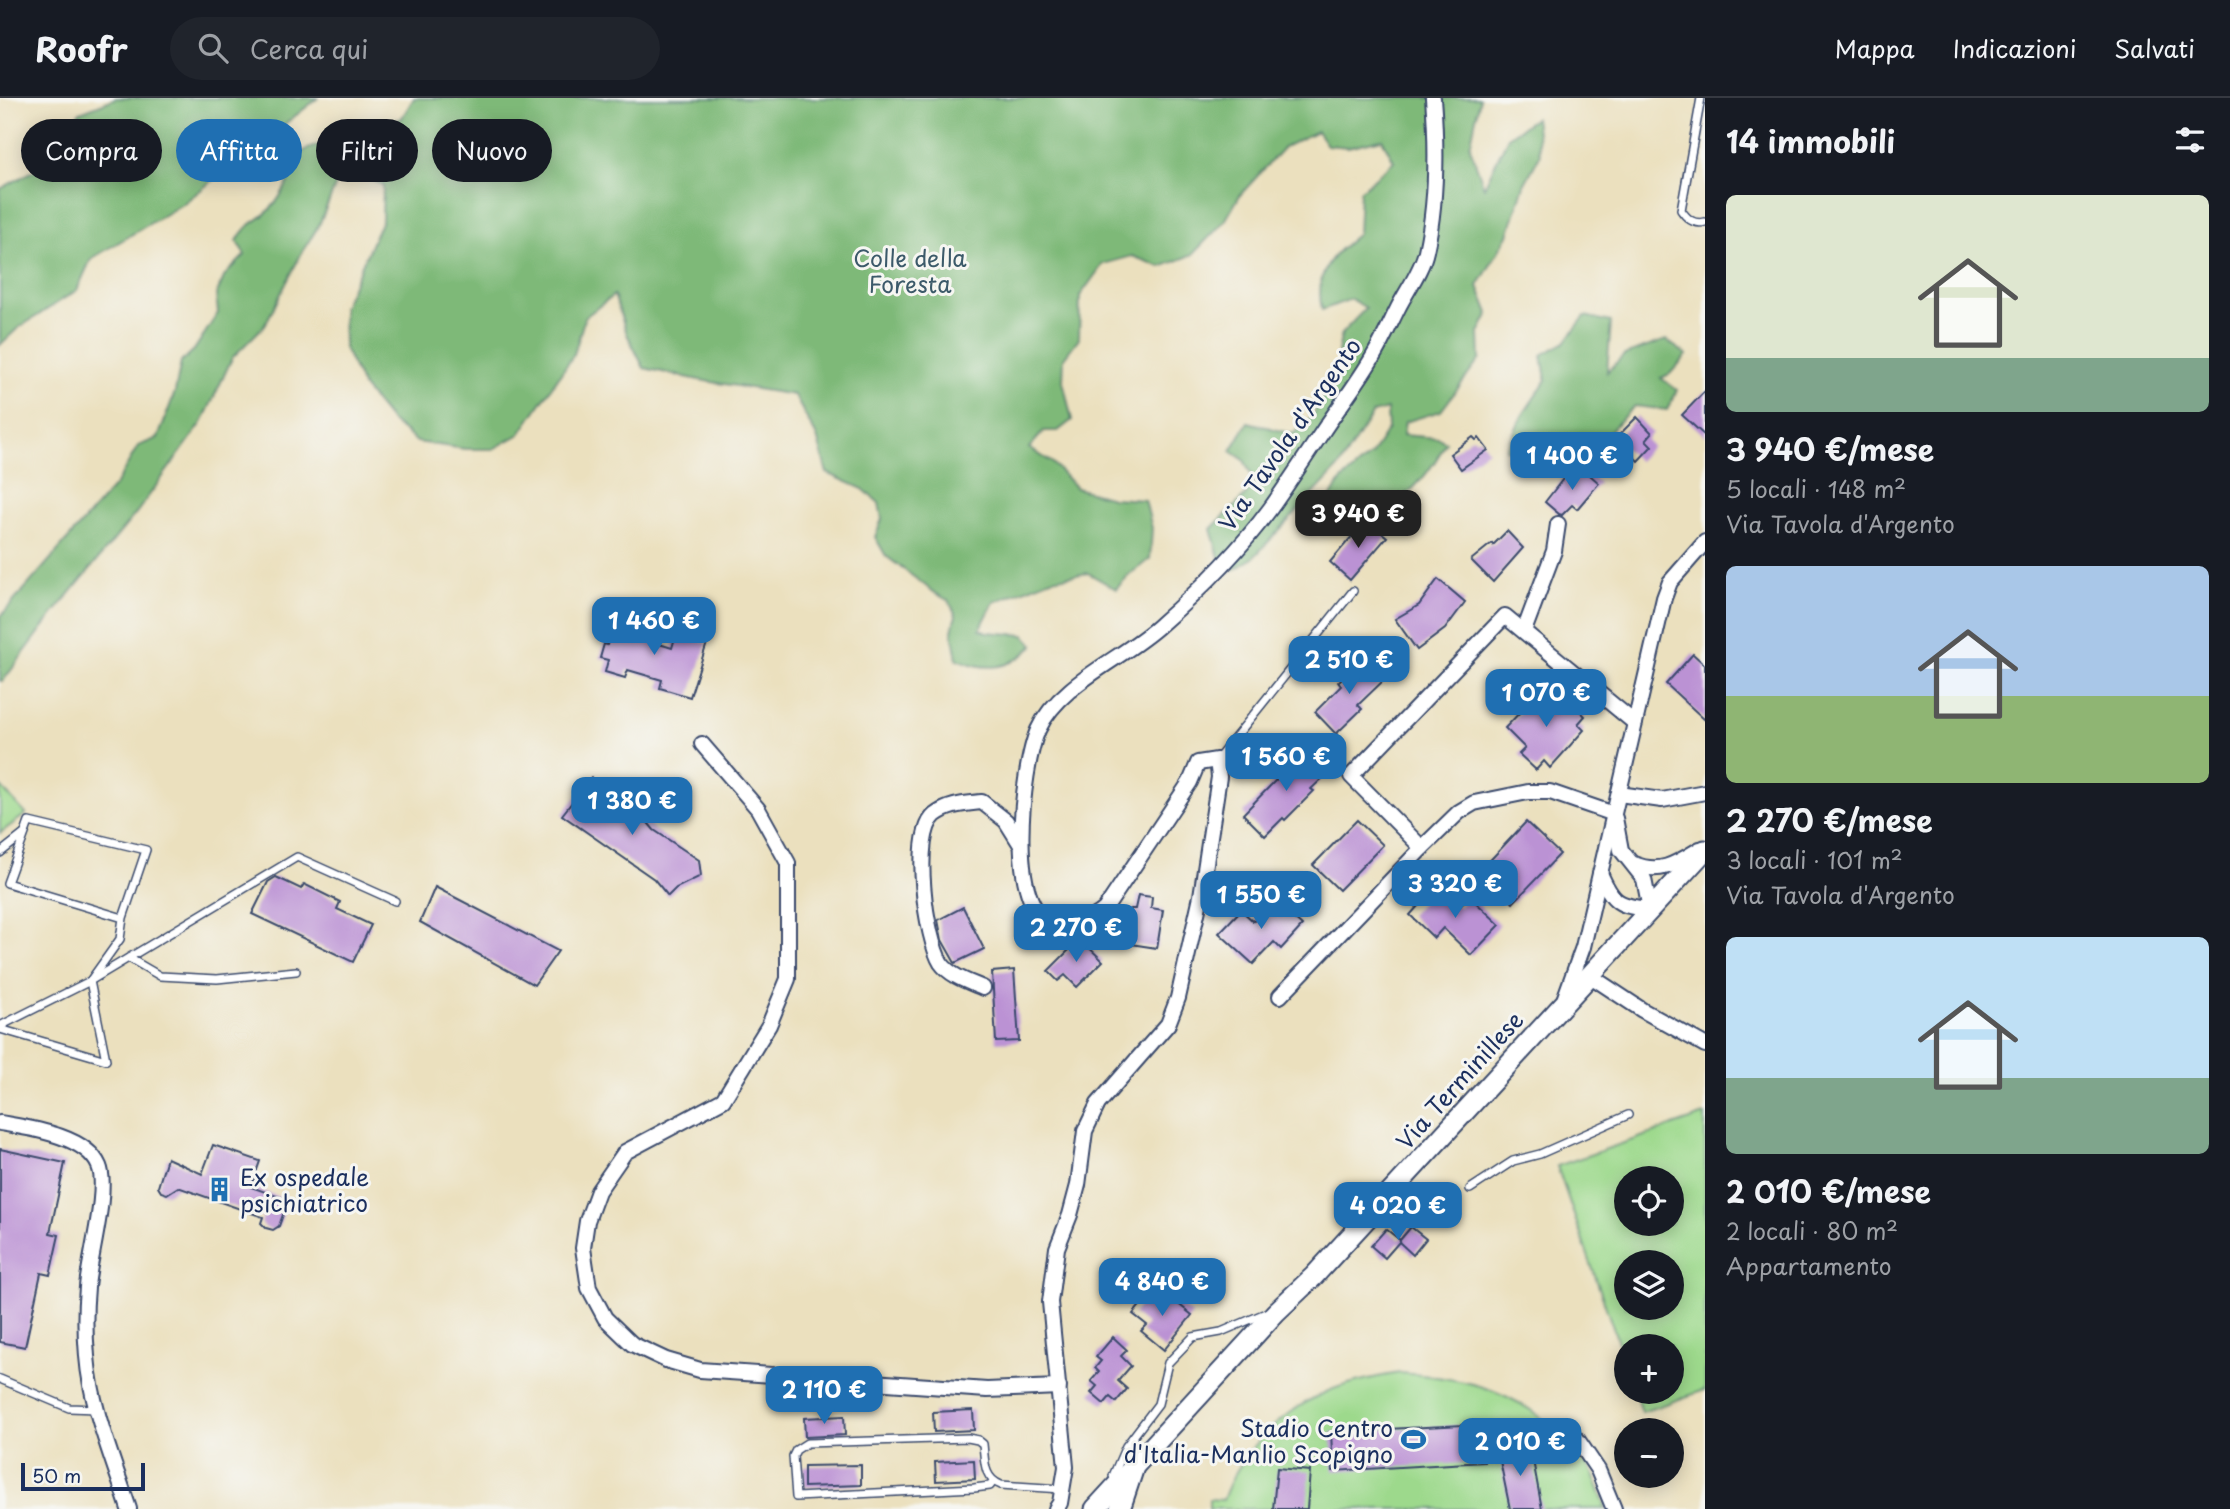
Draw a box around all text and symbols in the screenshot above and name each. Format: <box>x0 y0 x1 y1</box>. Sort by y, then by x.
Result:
search box <box>170 17 660 80</box>
text: Roofr <box>35 23 128 73</box>
icon: search <box>194 29 232 67</box>
text: Cerca qui <box>250 29 368 68</box>
text: Mappa <box>1835 30 1915 66</box>
text: Indicazioni <box>1953 30 2076 66</box>
text: Salvati <box>2114 30 2195 66</box>
text: 14 immobili <box>1726 118 1895 163</box>
chip: Compra <box>21 119 162 182</box>
chip: Affitta <box>176 119 302 182</box>
chip: Filtri <box>316 119 418 182</box>
chip: Nuovo <box>432 119 552 182</box>
icon: filters <box>2171 121 2209 159</box>
park label: Colle della Foresta <box>853 240 967 301</box>
icon: home <box>1905 240 2031 366</box>
street label: Via Tavola d'Argento <box>1209 330 1369 538</box>
text: 3 940 €/mese <box>1726 426 1934 471</box>
pin: 1 400 € <box>1507 432 1637 492</box>
text: 1 400 € <box>1526 437 1618 472</box>
text: 5 locali · 148 m² <box>1726 471 1906 506</box>
pin: 3 940 € <box>1293 490 1423 550</box>
text: 3 940 € <box>1311 495 1405 530</box>
text: Via Tavola d'Argento <box>1726 506 1955 541</box>
pin: 1 460 € <box>589 598 719 657</box>
text: 1 460 € <box>608 602 700 637</box>
icon: home <box>1905 611 2031 737</box>
pin: 2 510 € <box>1284 636 1414 696</box>
text: 2 510 € <box>1305 641 1393 676</box>
pin: 1 070 € <box>1481 670 1611 729</box>
text: 1 070 € <box>1501 674 1591 709</box>
pin: 1 560 € <box>1221 734 1351 793</box>
text: 1 560 € <box>1241 738 1331 773</box>
pin: 1 380 € <box>567 778 697 837</box>
text: 1 380 € <box>587 782 677 817</box>
text: 2 270 €/mese <box>1726 797 1933 842</box>
text: 3 locali · 101 m² <box>1726 842 1903 877</box>
pin: 3 320 € <box>1390 860 1520 920</box>
text: 3 320 € <box>1408 865 1502 900</box>
pin: 1 550 € <box>1196 872 1326 931</box>
text: 1 550 € <box>1216 876 1306 911</box>
text: Via Tavola d'Argento <box>1726 877 1955 912</box>
pin: 2 270 € <box>1011 904 1141 964</box>
text: 2 270 € <box>1030 909 1122 944</box>
icon: home <box>1905 982 2031 1108</box>
street label: Via Terminillese <box>1387 1003 1531 1157</box>
place label: Ex ospedale psichiatrico <box>240 1159 369 1220</box>
map controls <box>1614 1166 1684 1488</box>
button: locate <box>1614 1166 1684 1236</box>
text: 2 010 €/mese <box>1726 1168 1931 1213</box>
building icon: Ex ospedale psichiatrico <box>206 1175 234 1203</box>
pin: 4 020 € <box>1333 1182 1463 1242</box>
text: 4 020 € <box>1350 1187 1446 1222</box>
text: 2 locali · 80 m² <box>1726 1213 1898 1248</box>
text: Appartamento <box>1726 1248 1892 1283</box>
button: layers <box>1614 1250 1684 1320</box>
pin: 4 840 € <box>1097 1258 1227 1318</box>
text: 4 840 € <box>1115 1263 1209 1298</box>
button: + <box>1614 1334 1684 1404</box>
pin: 2 110 € <box>759 1366 889 1426</box>
text: 2 110 € <box>782 1371 866 1406</box>
place label: Stadio Centro d'Italia-Manlio Scopigno <box>1124 1410 1393 1471</box>
pin: 2 010 € <box>1455 1418 1585 1478</box>
button: − <box>1614 1418 1684 1488</box>
text: 2 010 € <box>1474 1423 1566 1458</box>
sports icon: Stadio Centro d'Italia-Manlio Scopigno <box>1399 1426 1427 1454</box>
scale bar <box>21 1460 145 1492</box>
text: 50 m <box>32 1461 81 1489</box>

